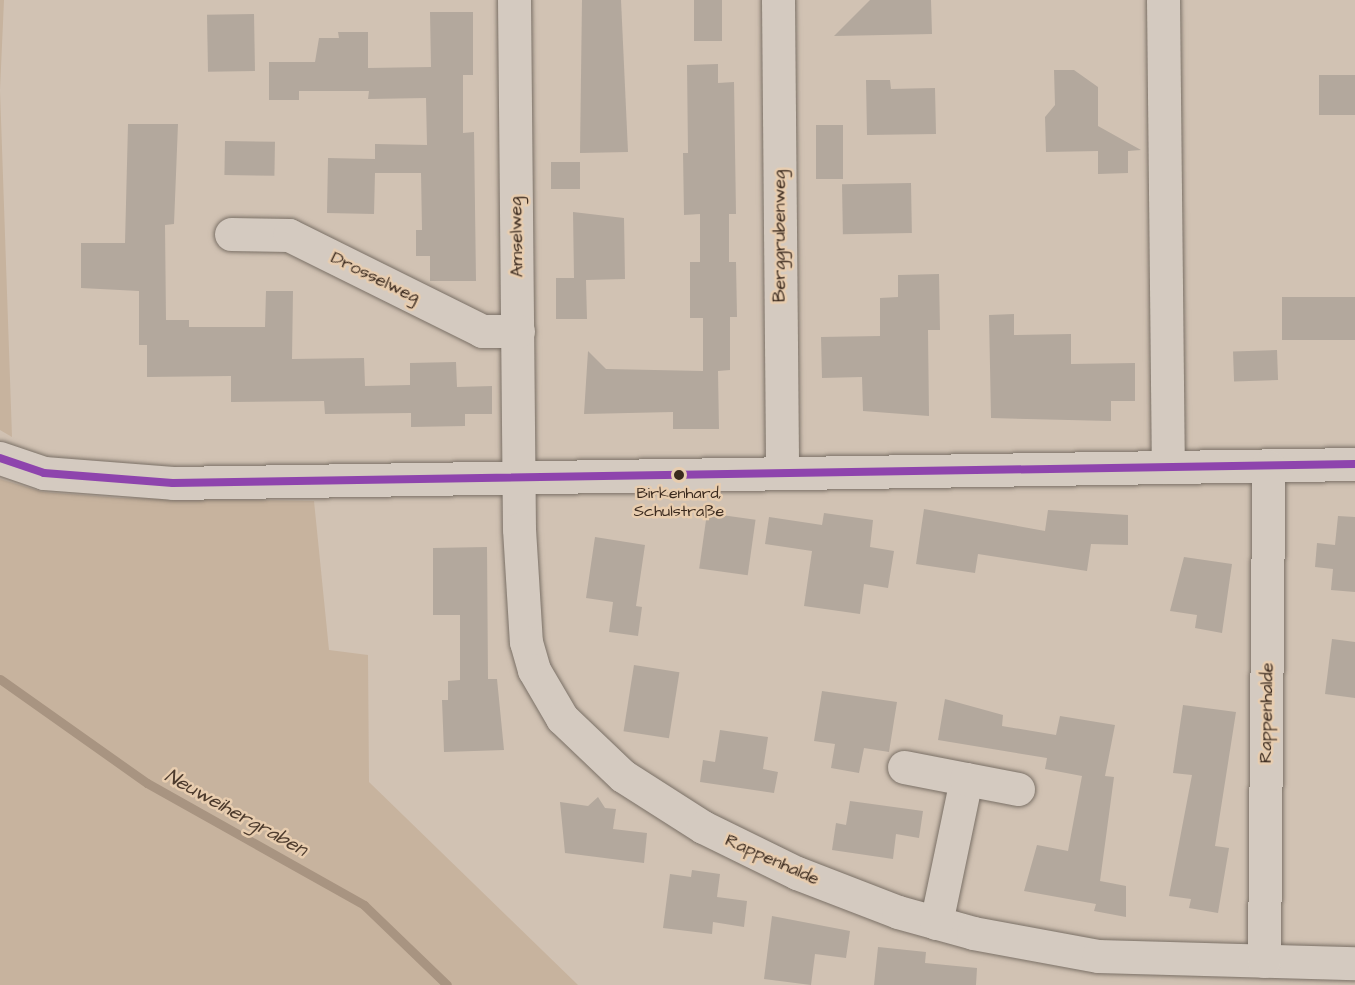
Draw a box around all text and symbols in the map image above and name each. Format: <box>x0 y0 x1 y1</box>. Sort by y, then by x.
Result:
street label: Berggrubenweg <box>769 170 791 302</box>
street label: Amselweg <box>505 196 529 278</box>
street label: Drosselweg <box>327 247 423 309</box>
marker: Birkenhard, Schulstraße <box>673 469 685 481</box>
place label: Birkenhard, Schulstraße <box>634 483 724 521</box>
street label: Rappenhalde <box>1255 663 1279 763</box>
water label: Neuweihergraben <box>161 764 311 862</box>
street label: Rappenhalde <box>722 830 822 890</box>

